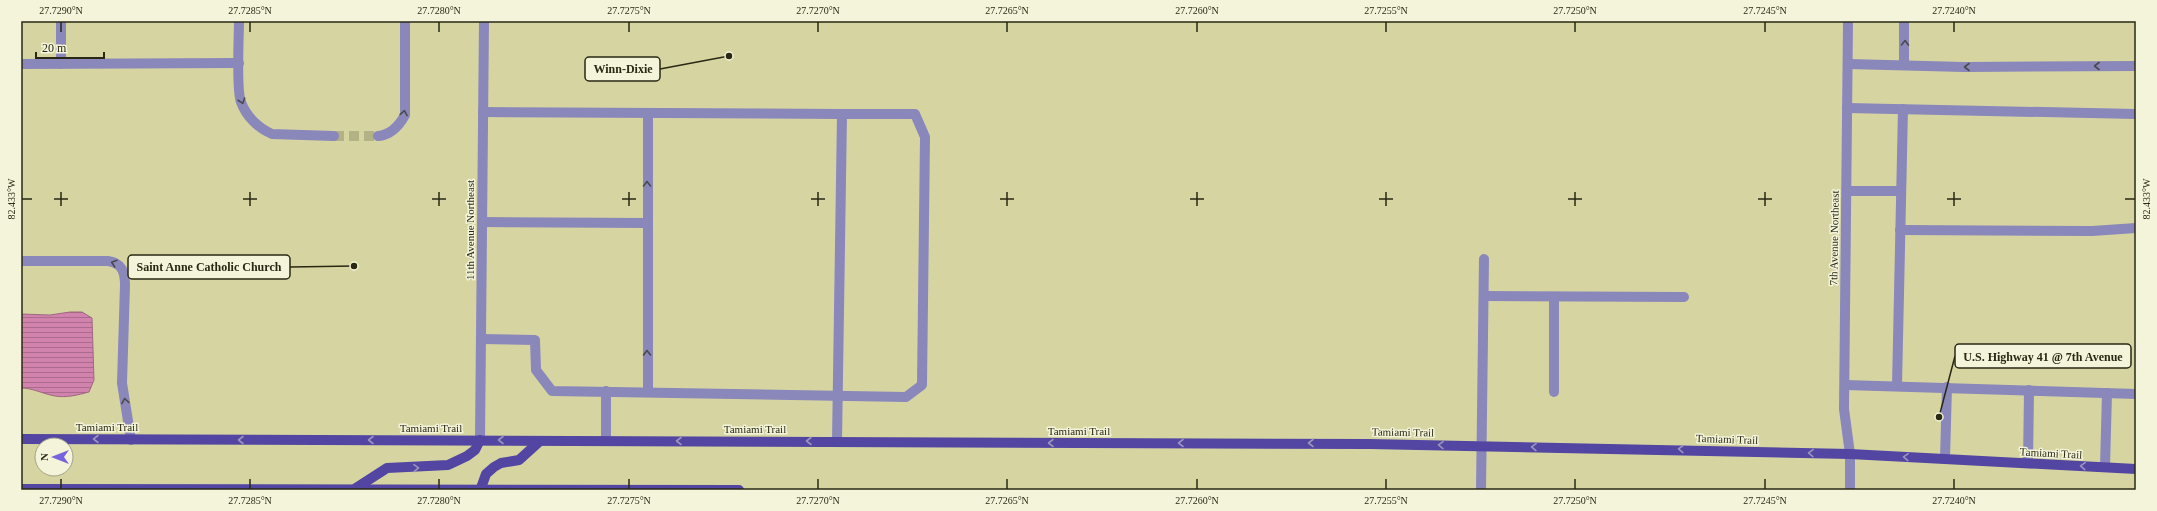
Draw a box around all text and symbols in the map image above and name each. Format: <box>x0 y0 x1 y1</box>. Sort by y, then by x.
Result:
text: 27.7290°N <box>39 5 83 16</box>
text: 27.7285°N <box>228 5 272 16</box>
text: 27.7280°N <box>417 5 461 16</box>
text: 27.7275°N <box>607 5 651 16</box>
text: 27.7270°N <box>796 5 840 16</box>
text: 27.7265°N <box>985 5 1029 16</box>
text: 27.7260°N <box>1175 5 1219 16</box>
text: 27.7255°N <box>1364 5 1408 16</box>
text: 27.7250°N <box>1553 5 1597 16</box>
text: 27.7245°N <box>1743 5 1787 16</box>
text: 27.7240°N <box>1932 5 1976 16</box>
scale bar <box>36 34 104 60</box>
one-way arrow <box>1900 40 1909 46</box>
text: 20 m <box>42 41 67 55</box>
callout: Winn-Dixie <box>585 57 660 81</box>
text: Winn-Dixie <box>593 62 653 76</box>
one-way arrow <box>2094 62 2100 70</box>
one-way arrow <box>1964 63 1970 71</box>
one-way arrow <box>237 98 246 105</box>
one-way arrow <box>399 109 408 116</box>
text: 82.433°W <box>6 178 17 219</box>
text: 82.433°W <box>2141 178 2152 219</box>
street label: 11th Avenue Northeast <box>464 180 476 280</box>
one-way arrow <box>643 181 651 187</box>
street label: 7th Avenue Northeast <box>1827 190 1841 286</box>
callout: Saint Anne Catholic Church <box>128 255 290 279</box>
one-way arrow <box>110 260 117 268</box>
text: Saint Anne Catholic Church <box>137 260 282 274</box>
callout: U.S. Highway 41 @ 7th Avenue <box>1955 344 2131 368</box>
one-way arrow <box>643 350 651 356</box>
text: U.S. Highway 41 @ 7th Avenue <box>1963 350 2123 364</box>
one-way arrow <box>121 398 130 404</box>
street label: Tamiami Trail <box>76 421 138 433</box>
street label: Tamiami Trail <box>400 422 462 434</box>
street label: Tamiami Trail <box>724 423 786 435</box>
street label: Tamiami Trail <box>1048 425 1110 437</box>
street label: Tamiami Trail <box>1372 425 1434 439</box>
street label: Tamiami Trail <box>1696 432 1758 446</box>
one-way arrow <box>93 435 99 443</box>
one-way arrow <box>238 436 244 444</box>
one-way arrow <box>368 436 374 444</box>
one-way arrow <box>498 436 504 444</box>
north arrow <box>34 437 74 477</box>
one-way arrow <box>676 437 682 445</box>
one-way arrow <box>806 437 812 445</box>
one-way arrow <box>1048 438 1054 447</box>
one-way arrow <box>1178 439 1184 447</box>
one-way arrow <box>1308 439 1314 447</box>
one-way arrow <box>1438 441 1444 449</box>
one-way arrow <box>1531 442 1537 451</box>
one-way arrow <box>1678 445 1684 454</box>
street label: Tamiami Trail <box>2019 445 2083 461</box>
one-way arrow <box>1808 449 1814 457</box>
text: N <box>38 453 50 461</box>
one-way arrow <box>1903 453 1909 461</box>
one-way arrow <box>2080 462 2086 471</box>
one-way arrow <box>413 463 419 472</box>
text: 27.7290°N <box>39 495 83 506</box>
text: 27.7285°N <box>228 495 272 506</box>
text: 27.7280°N <box>417 495 461 506</box>
text: 27.7275°N <box>607 495 651 506</box>
text: 27.7270°N <box>796 495 840 506</box>
text: 27.7265°N <box>985 495 1029 506</box>
text: 27.7260°N <box>1175 495 1219 506</box>
text: 27.7255°N <box>1364 495 1408 506</box>
text: 27.7250°N <box>1553 495 1597 506</box>
text: 27.7245°N <box>1743 495 1787 506</box>
text: 27.7240°N <box>1932 495 1976 506</box>

